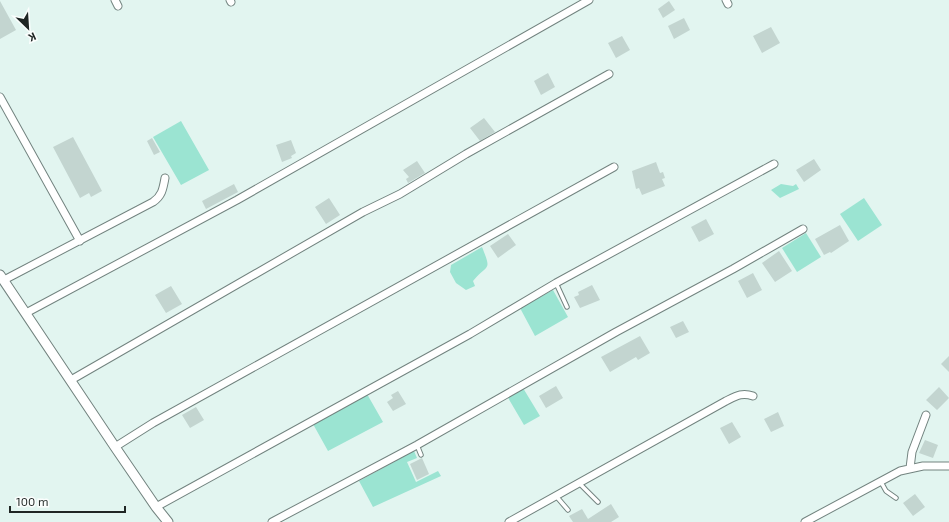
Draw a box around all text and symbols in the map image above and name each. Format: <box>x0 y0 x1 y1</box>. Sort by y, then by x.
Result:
north arrow <box>8 8 48 48</box>
text: K <box>27 30 38 45</box>
scale bar <box>10 488 125 514</box>
text: 100 m <box>16 494 48 508</box>

